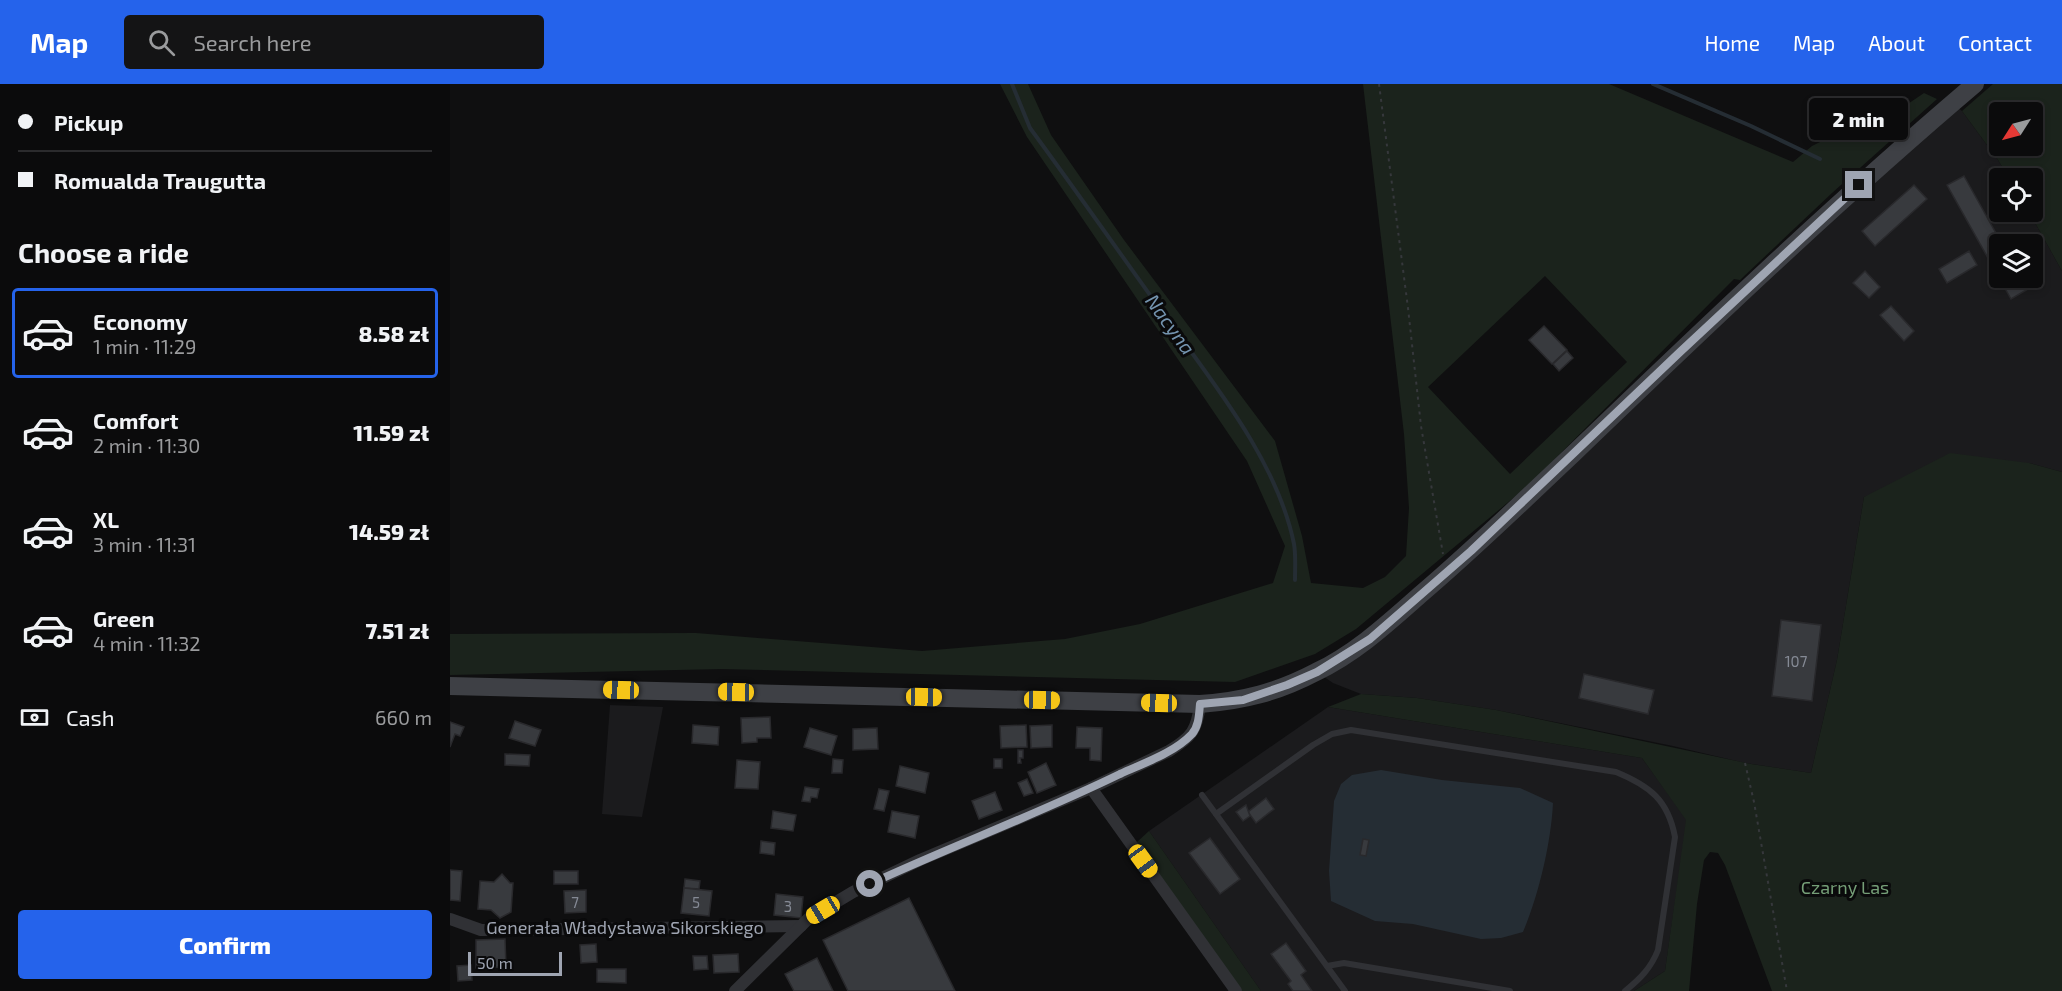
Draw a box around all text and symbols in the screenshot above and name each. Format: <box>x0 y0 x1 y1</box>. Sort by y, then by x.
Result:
search box <box>124 15 544 69</box>
text: Map <box>30 25 88 59</box>
icon: search <box>145 26 178 59</box>
text: Search here <box>193 29 312 55</box>
text: Home <box>1704 30 1760 55</box>
text: Map <box>1793 30 1835 55</box>
text: About <box>1868 30 1925 55</box>
text: Contact <box>1958 30 2032 55</box>
callout: 2 min <box>1810 98 1908 140</box>
north arrow <box>1989 102 2043 156</box>
map controls <box>1989 102 2043 288</box>
text: 2 min <box>1833 107 1884 131</box>
text: Pickup <box>54 109 123 135</box>
text: Romualda Traugutta <box>54 167 266 193</box>
button: locate <box>1989 168 2043 222</box>
route end <box>1845 171 1872 198</box>
button: layers <box>1989 234 2043 288</box>
text: Choose a ride <box>18 236 189 268</box>
water label: Nacyna <box>1140 289 1201 360</box>
icon: car <box>21 306 75 360</box>
text: Economy <box>93 308 188 334</box>
text: 8.58 zł <box>359 320 429 346</box>
text: 1 min · 11:29 <box>93 334 196 358</box>
icon: car <box>21 405 75 459</box>
text: Comfort <box>93 407 178 433</box>
text: 11.59 zł <box>353 419 429 445</box>
text: 2 min · 11:30 <box>93 433 200 457</box>
icon: car <box>21 504 75 558</box>
text: XL <box>93 506 119 532</box>
text: 14.59 zł <box>349 518 429 544</box>
text: 3 min · 11:31 <box>93 532 196 556</box>
icon: car <box>21 603 75 657</box>
text: Green <box>93 605 155 631</box>
text: 7.51 zł <box>366 617 429 643</box>
text: 4 min · 11:32 <box>93 631 201 655</box>
house number: 107 <box>1785 652 1808 670</box>
car <box>603 680 639 700</box>
car <box>718 683 754 701</box>
car <box>906 688 942 706</box>
car <box>1024 691 1060 709</box>
car <box>1141 693 1177 713</box>
icon: cash <box>18 701 51 734</box>
text: Cash <box>66 704 115 730</box>
text: 660 m <box>375 705 432 729</box>
car <box>1125 841 1161 881</box>
route start <box>856 870 883 897</box>
park label: Czarny Las <box>1801 876 1889 898</box>
house number: 7 <box>571 893 579 911</box>
house number: 5 <box>692 893 700 911</box>
car <box>803 893 843 927</box>
house number: 3 <box>784 897 792 915</box>
button: Confirm <box>18 910 432 979</box>
street label: Generała Władysława Sikorskiego <box>486 916 764 938</box>
scale bar <box>468 949 562 976</box>
text: 50 m <box>477 953 513 972</box>

